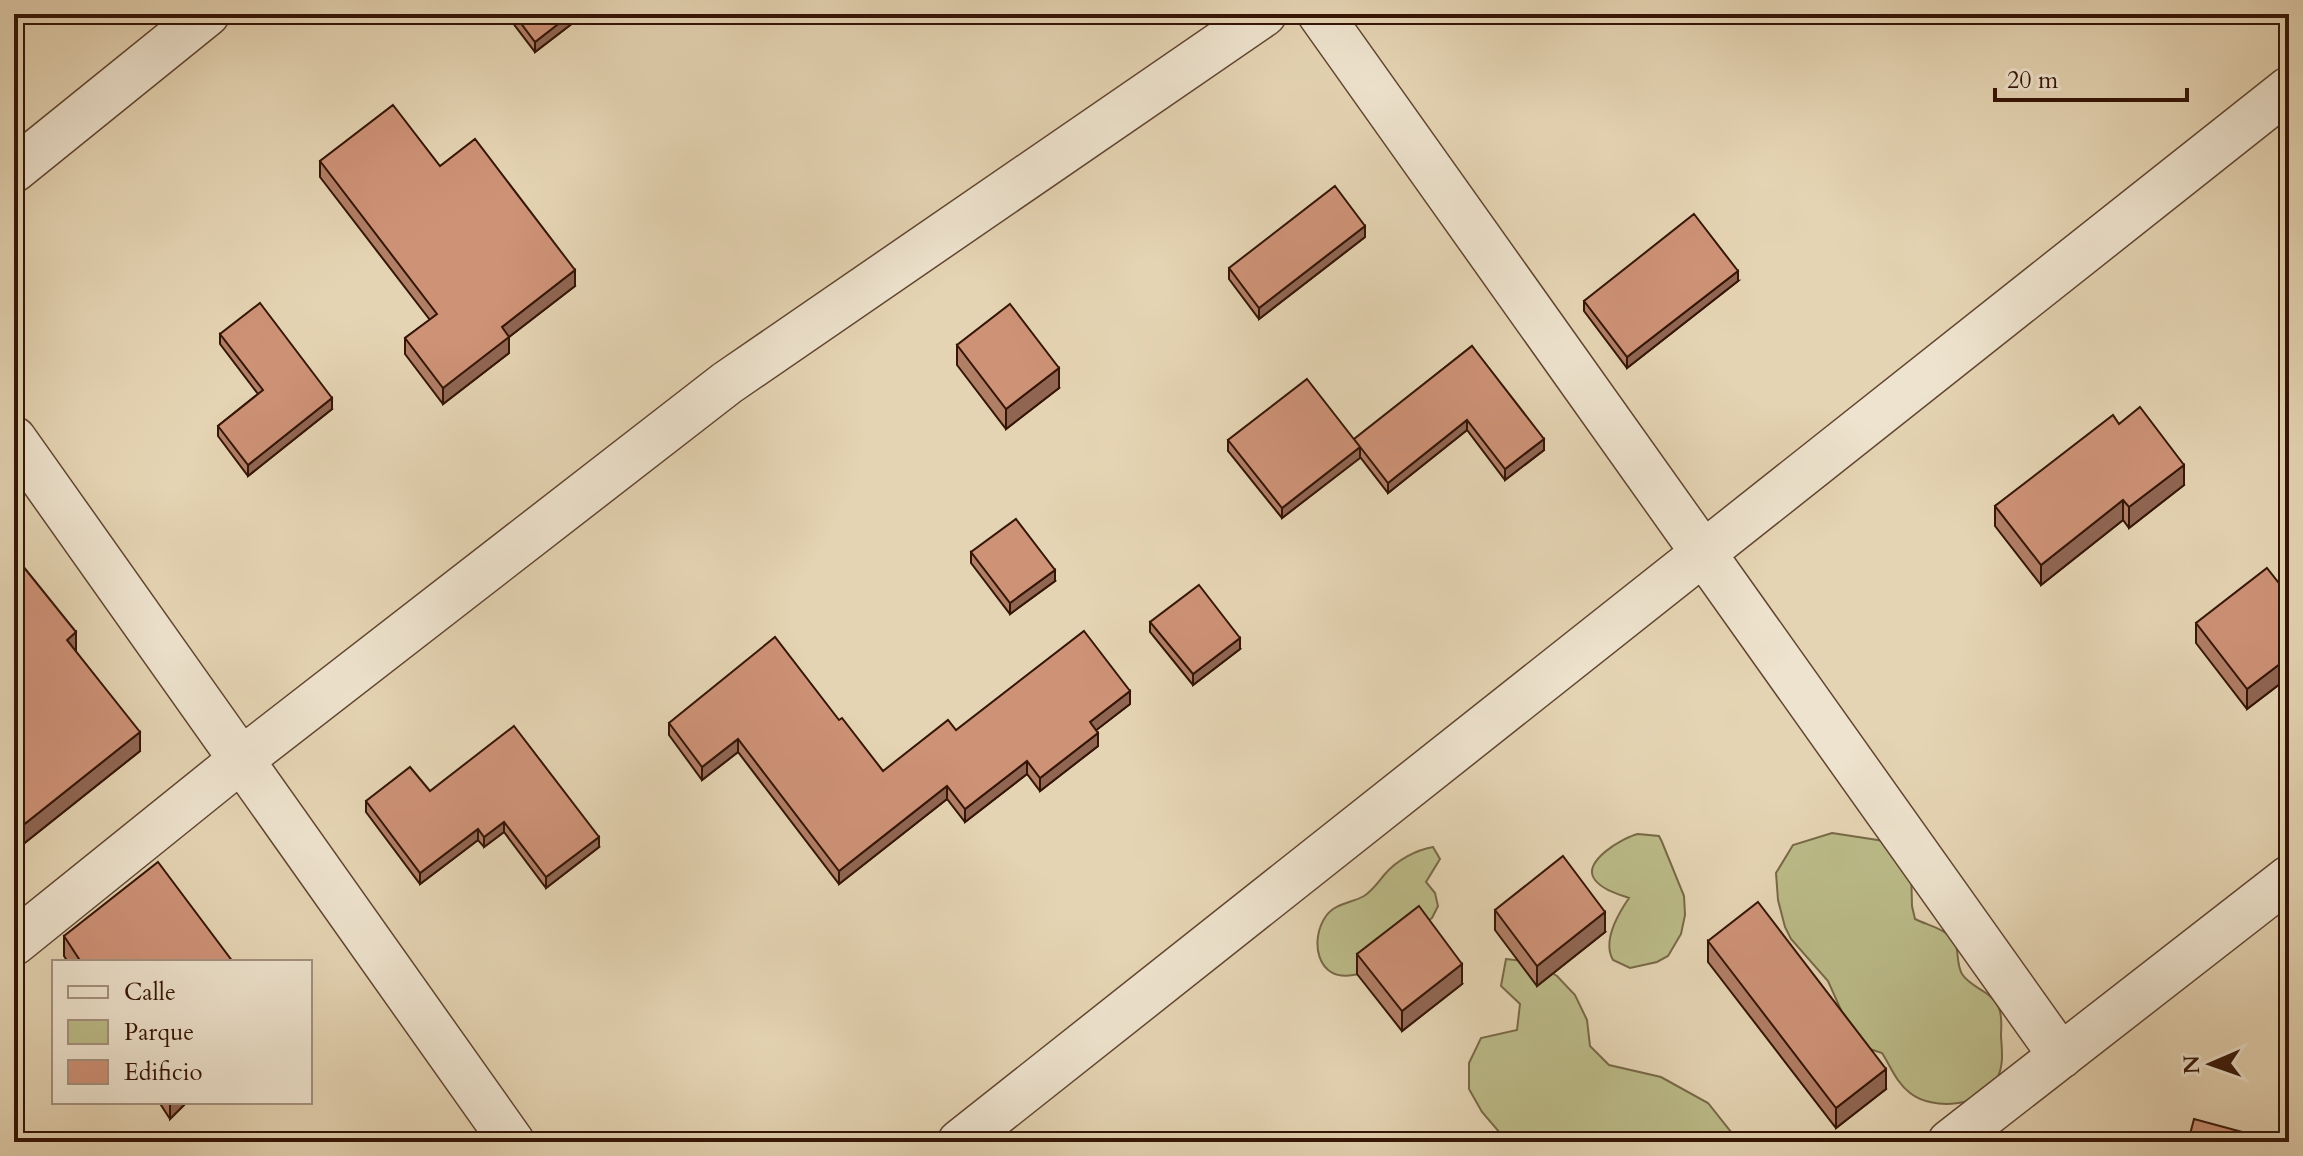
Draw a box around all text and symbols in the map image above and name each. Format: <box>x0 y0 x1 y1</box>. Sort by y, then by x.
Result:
scale bar <box>1995 52 2187 102</box>
text: 20 m <box>2007 64 2059 97</box>
legend <box>52 960 312 1104</box>
text: Calle <box>124 976 176 1009</box>
text: Parque <box>124 1016 194 1049</box>
north arrow <box>2171 1024 2251 1104</box>
text: N <box>2177 1055 2207 1075</box>
text: Edificio <box>124 1056 203 1089</box>

